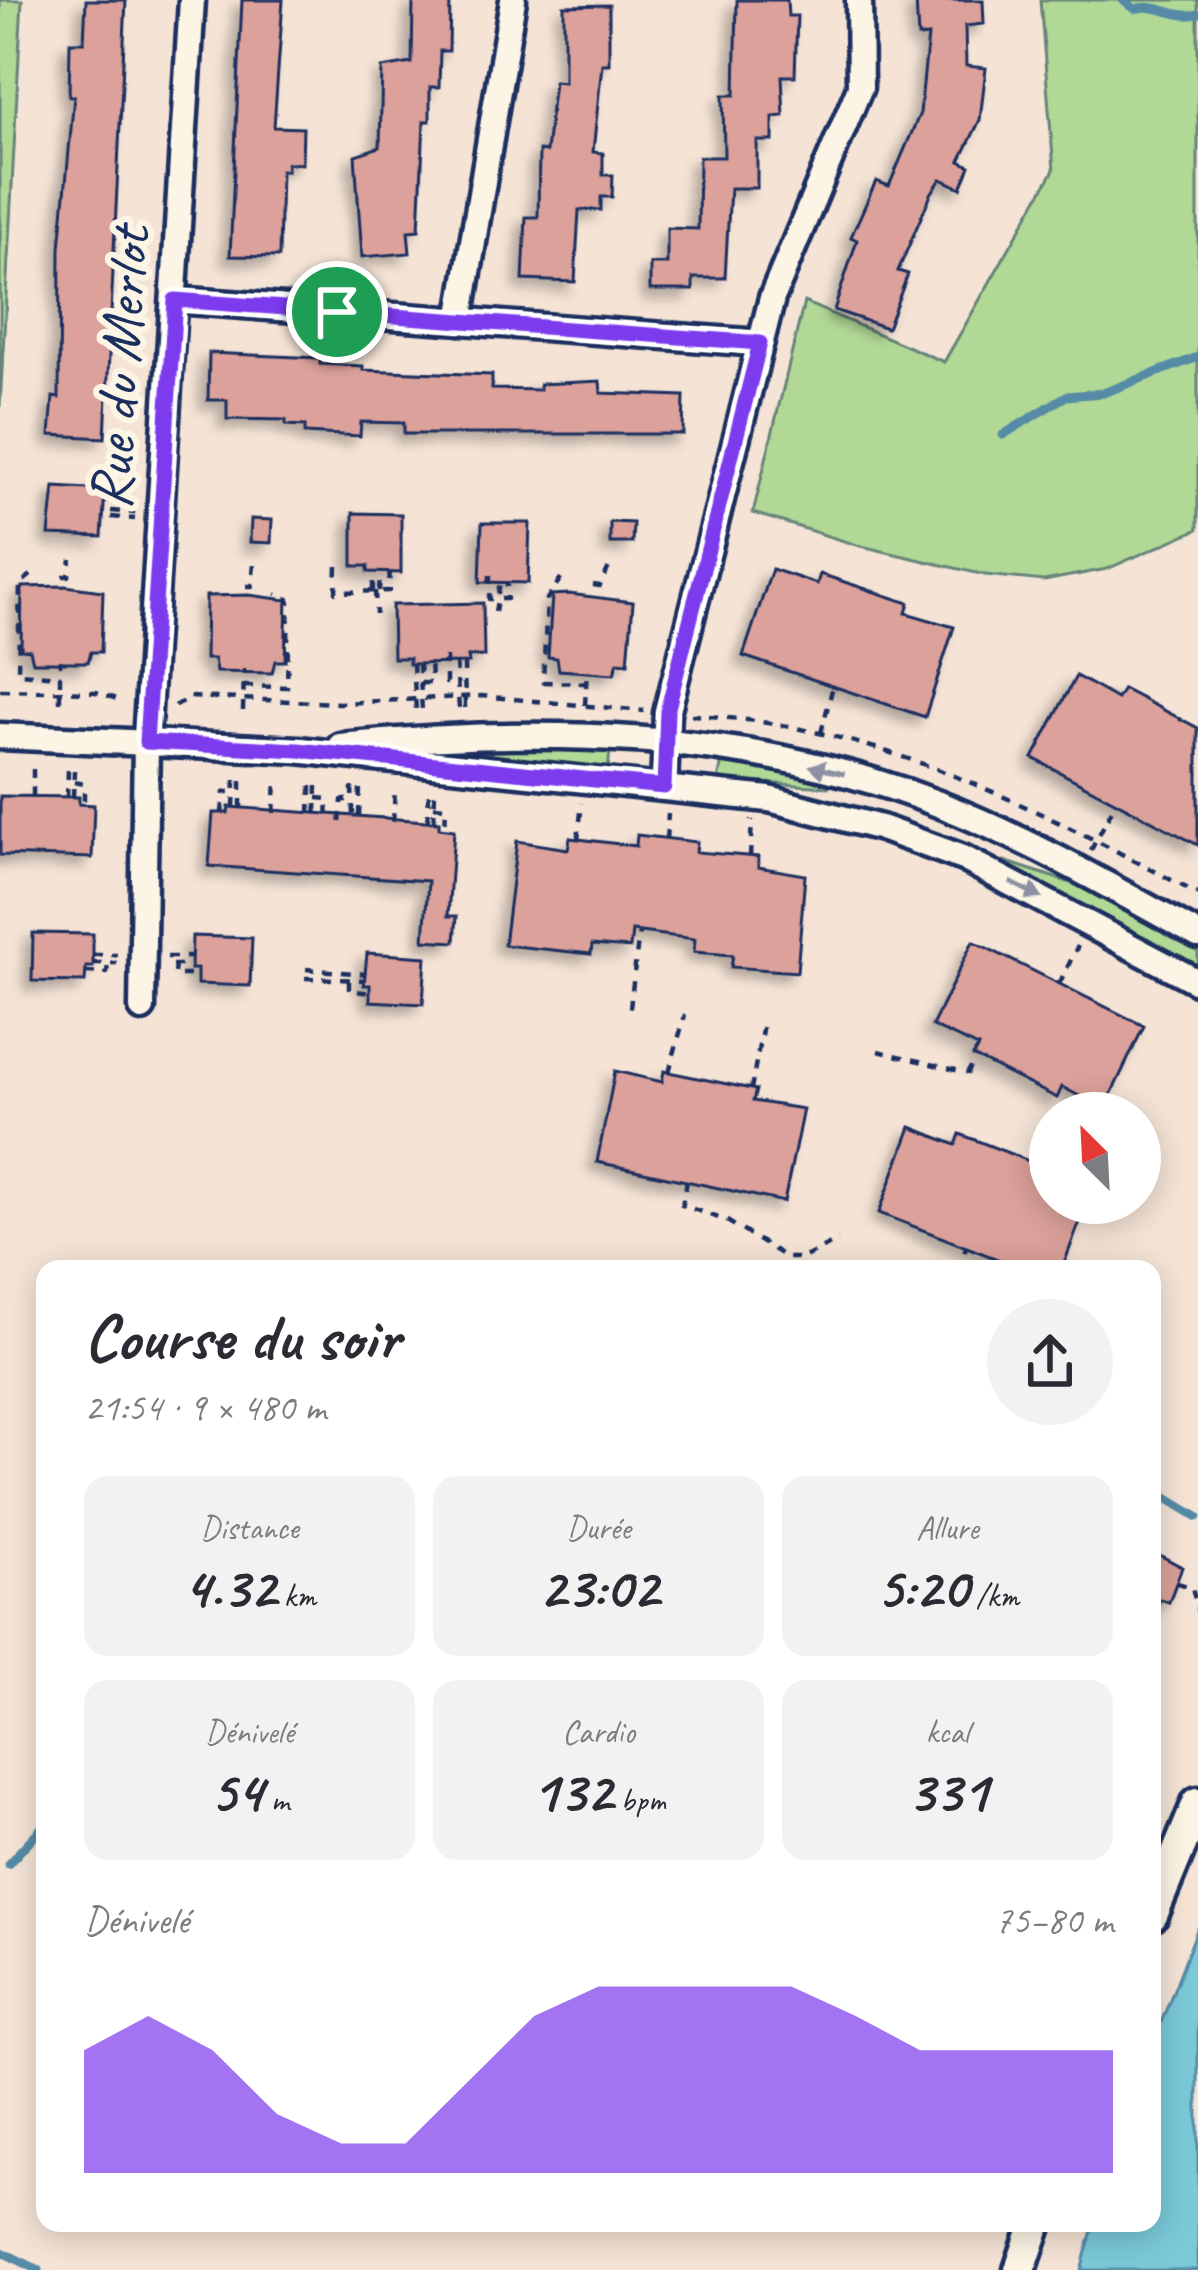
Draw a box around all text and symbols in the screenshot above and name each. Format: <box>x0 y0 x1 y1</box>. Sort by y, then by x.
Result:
street label: Rue du Merlot <box>71 219 167 512</box>
pin <box>286 261 388 363</box>
icon: arrive <box>304 279 370 345</box>
one-way arrow <box>809 760 846 779</box>
one-way arrow <box>1008 879 1043 900</box>
north arrow <box>1029 1092 1161 1224</box>
map controls <box>1029 1092 1161 1224</box>
text: Course du soir <box>84 1296 399 1379</box>
button: share <box>987 1299 1113 1425</box>
text: 21:54 · 9 × 480 m <box>84 1383 326 1432</box>
text: Distance <box>200 1507 299 1549</box>
text: Durée <box>566 1507 631 1549</box>
text: Allure <box>916 1507 979 1549</box>
text: 4.32 <box>183 1549 276 1625</box>
text: 23:02 <box>539 1549 658 1625</box>
text: 5:20 <box>876 1549 968 1625</box>
text: km <box>276 1575 316 1617</box>
text: /km <box>968 1575 1019 1617</box>
text: Dénivelé <box>205 1711 294 1753</box>
text: Cardio <box>562 1711 635 1753</box>
text: kcal <box>926 1711 969 1753</box>
text: 54 <box>210 1753 263 1829</box>
text: 132 <box>531 1753 612 1829</box>
text: 331 <box>907 1753 988 1829</box>
text: m <box>263 1779 289 1821</box>
text: bpm <box>612 1779 666 1821</box>
text: Dénivelé <box>84 1896 189 1945</box>
text: 75–80 m <box>994 1896 1113 1945</box>

